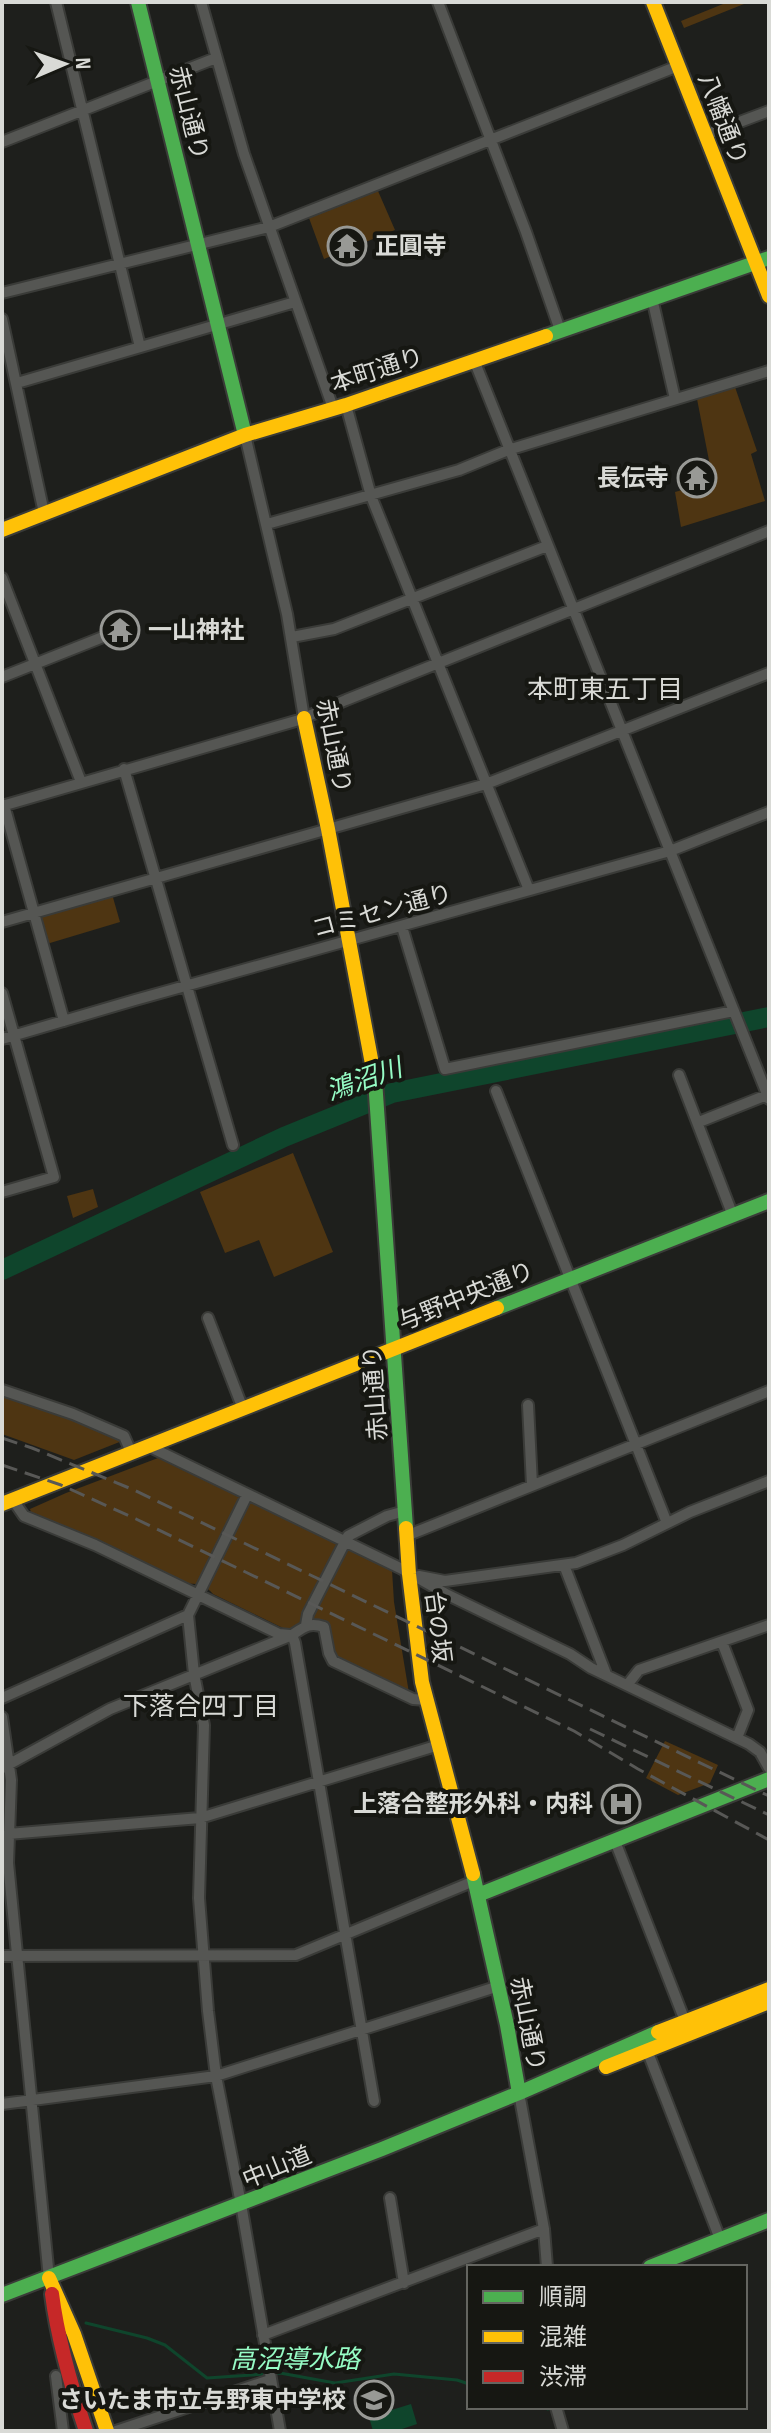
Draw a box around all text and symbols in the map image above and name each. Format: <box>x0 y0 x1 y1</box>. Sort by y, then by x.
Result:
north arrow <box>24 24 104 104</box>
text: N <box>69 57 96 70</box>
street label: 赤山通り <box>163 63 214 163</box>
street label: 八幡通り <box>692 69 753 169</box>
temple icon: 正圓寺 <box>326 225 368 267</box>
place label: 正圓寺 <box>375 232 447 261</box>
street label: 本町通り <box>327 342 427 399</box>
temple icon: 長伝寺 <box>676 457 718 499</box>
place label: 長伝寺 <box>597 464 669 493</box>
temple icon: 一山神社 <box>99 609 141 651</box>
place label: 一山神社 <box>148 616 244 645</box>
district label: 本町東五丁目 <box>527 675 683 706</box>
street label: 赤山通り <box>310 696 357 796</box>
street label: コミセン通り <box>309 879 455 944</box>
water label: 鴻沼川 <box>323 1052 409 1108</box>
street label: 与野中央通り <box>394 1256 538 1337</box>
street label: 赤山通り <box>358 1344 393 1442</box>
street label: 台の坂 <box>419 1590 456 1665</box>
district label: 下落合四丁目 <box>123 1692 279 1723</box>
hospital icon: 上落合整形外科・内科 <box>600 1783 642 1825</box>
place label: 上落合整形外科・内科 <box>353 1790 593 1819</box>
street label: 赤山通り <box>504 1974 551 2074</box>
street label: 中山道 <box>238 2141 316 2194</box>
legend <box>467 2265 747 2409</box>
text: 順調 <box>539 2283 587 2312</box>
text: 混雑 <box>539 2323 587 2352</box>
water label: 高沼導水路 <box>230 2345 362 2376</box>
text: 渋滞 <box>539 2363 587 2392</box>
school or university icon: さいたま市立与野東中学校 <box>353 2379 395 2421</box>
place label: さいたま市立与野東中学校 <box>59 2386 346 2415</box>

